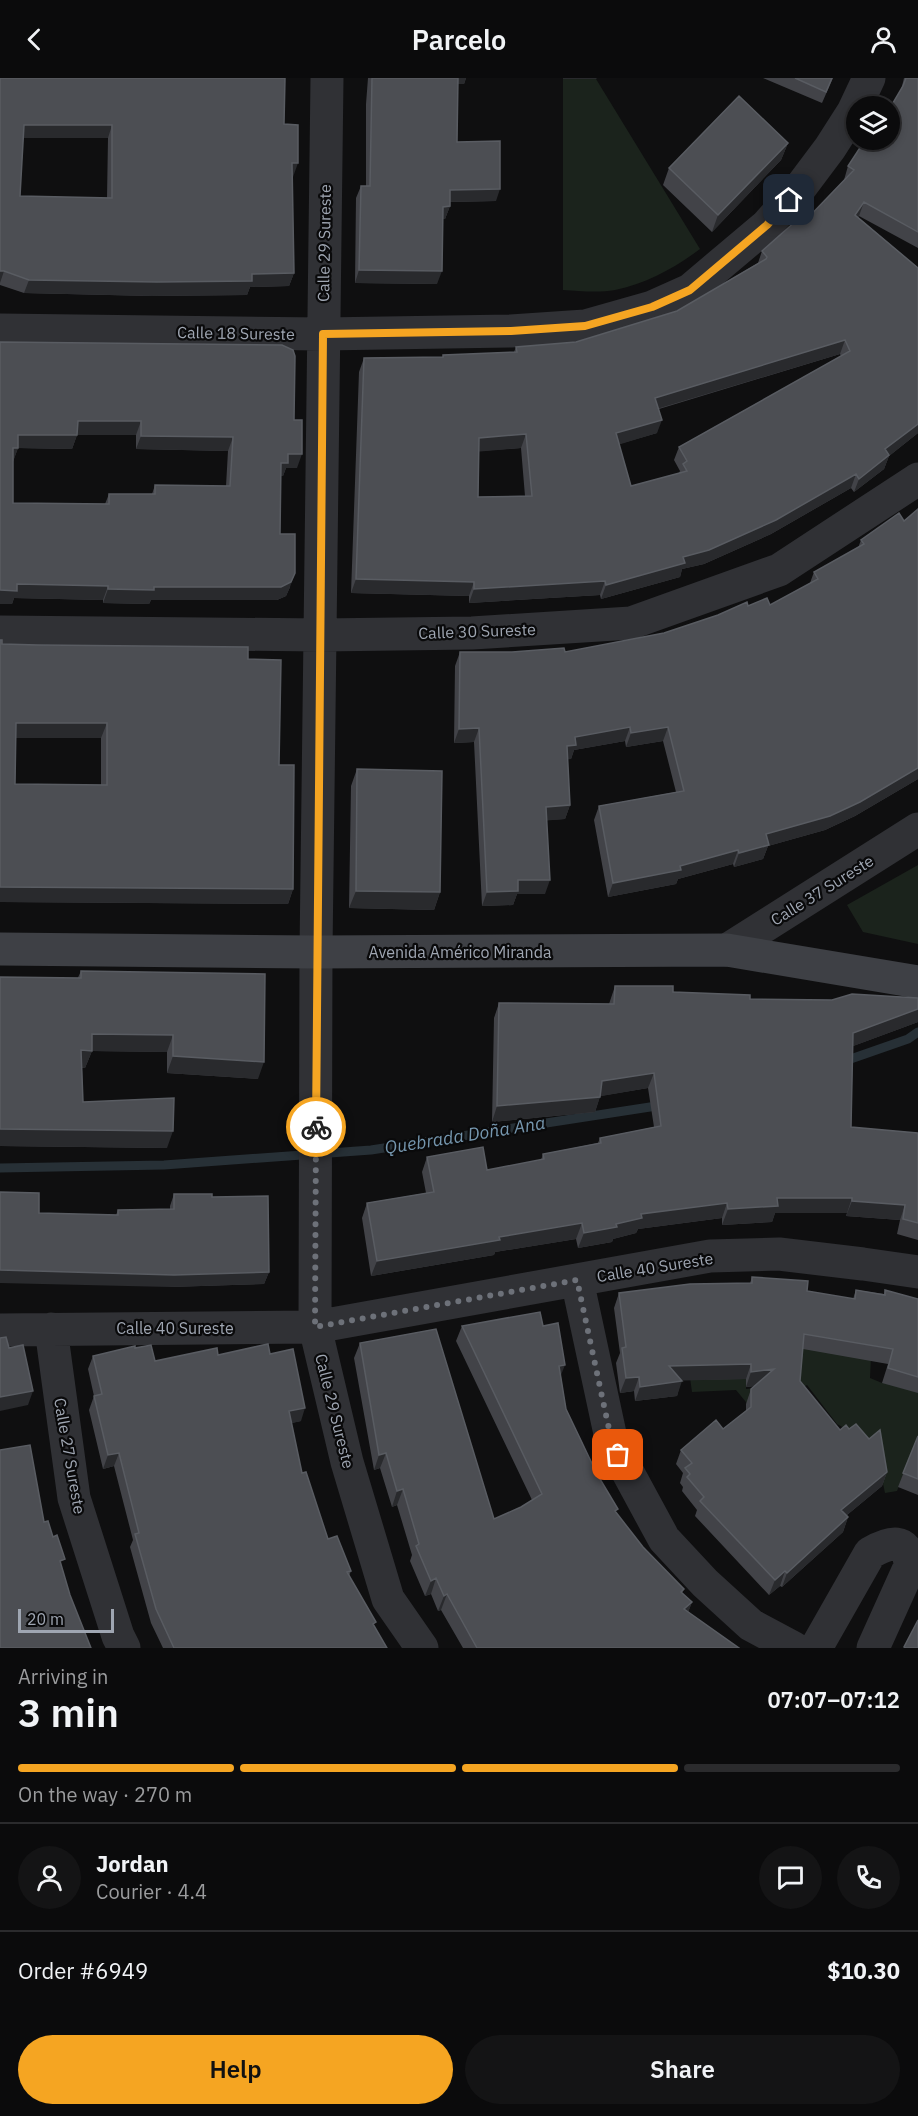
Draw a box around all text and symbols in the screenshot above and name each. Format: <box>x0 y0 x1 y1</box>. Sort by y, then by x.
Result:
text: Parcelo <box>412 22 506 57</box>
icon: back <box>18 23 51 56</box>
icon: person <box>867 23 900 56</box>
map controls <box>846 96 900 150</box>
button: layers <box>846 96 900 150</box>
pin <box>763 174 814 225</box>
icon: home <box>772 183 805 216</box>
street label: Calle 29 Sureste <box>313 184 335 302</box>
street label: Calle 18 Sureste <box>177 322 295 344</box>
street label: Calle 30 Sureste <box>418 619 536 643</box>
street label: Calle 37 Sureste <box>767 850 877 930</box>
street label: Avenida Américo Miranda <box>369 942 552 962</box>
courier <box>286 1097 346 1157</box>
icon: bike <box>300 1111 333 1144</box>
water label: Quebrada Doña Ana <box>383 1111 547 1159</box>
street label: Calle 40 Sureste <box>595 1248 715 1286</box>
street label: Calle 40 Sureste <box>116 1318 234 1338</box>
street label: Calle 29 Sureste <box>311 1352 359 1471</box>
street label: Calle 27 Sureste <box>50 1396 90 1516</box>
pin <box>592 1429 643 1480</box>
icon: bag <box>601 1438 634 1471</box>
scale bar <box>18 1606 114 1634</box>
text: 20 m <box>27 1609 64 1629</box>
text: Arriving in <box>18 1663 108 1690</box>
text: 07:07–07:12 <box>767 1685 900 1714</box>
text: 3 min <box>18 1687 119 1738</box>
text: On the way · 270 m <box>18 1781 192 1808</box>
button: person <box>18 1846 81 1909</box>
button: chat <box>759 1846 822 1909</box>
button: phone <box>837 1846 900 1909</box>
text: Jordan <box>96 1849 169 1878</box>
text: Courier · 4.4 <box>96 1878 207 1905</box>
text: Order #6949 <box>18 1956 148 1985</box>
text: $10.30 <box>827 1956 900 1985</box>
button: Help <box>18 2035 453 2104</box>
button: Share <box>465 2035 900 2104</box>

